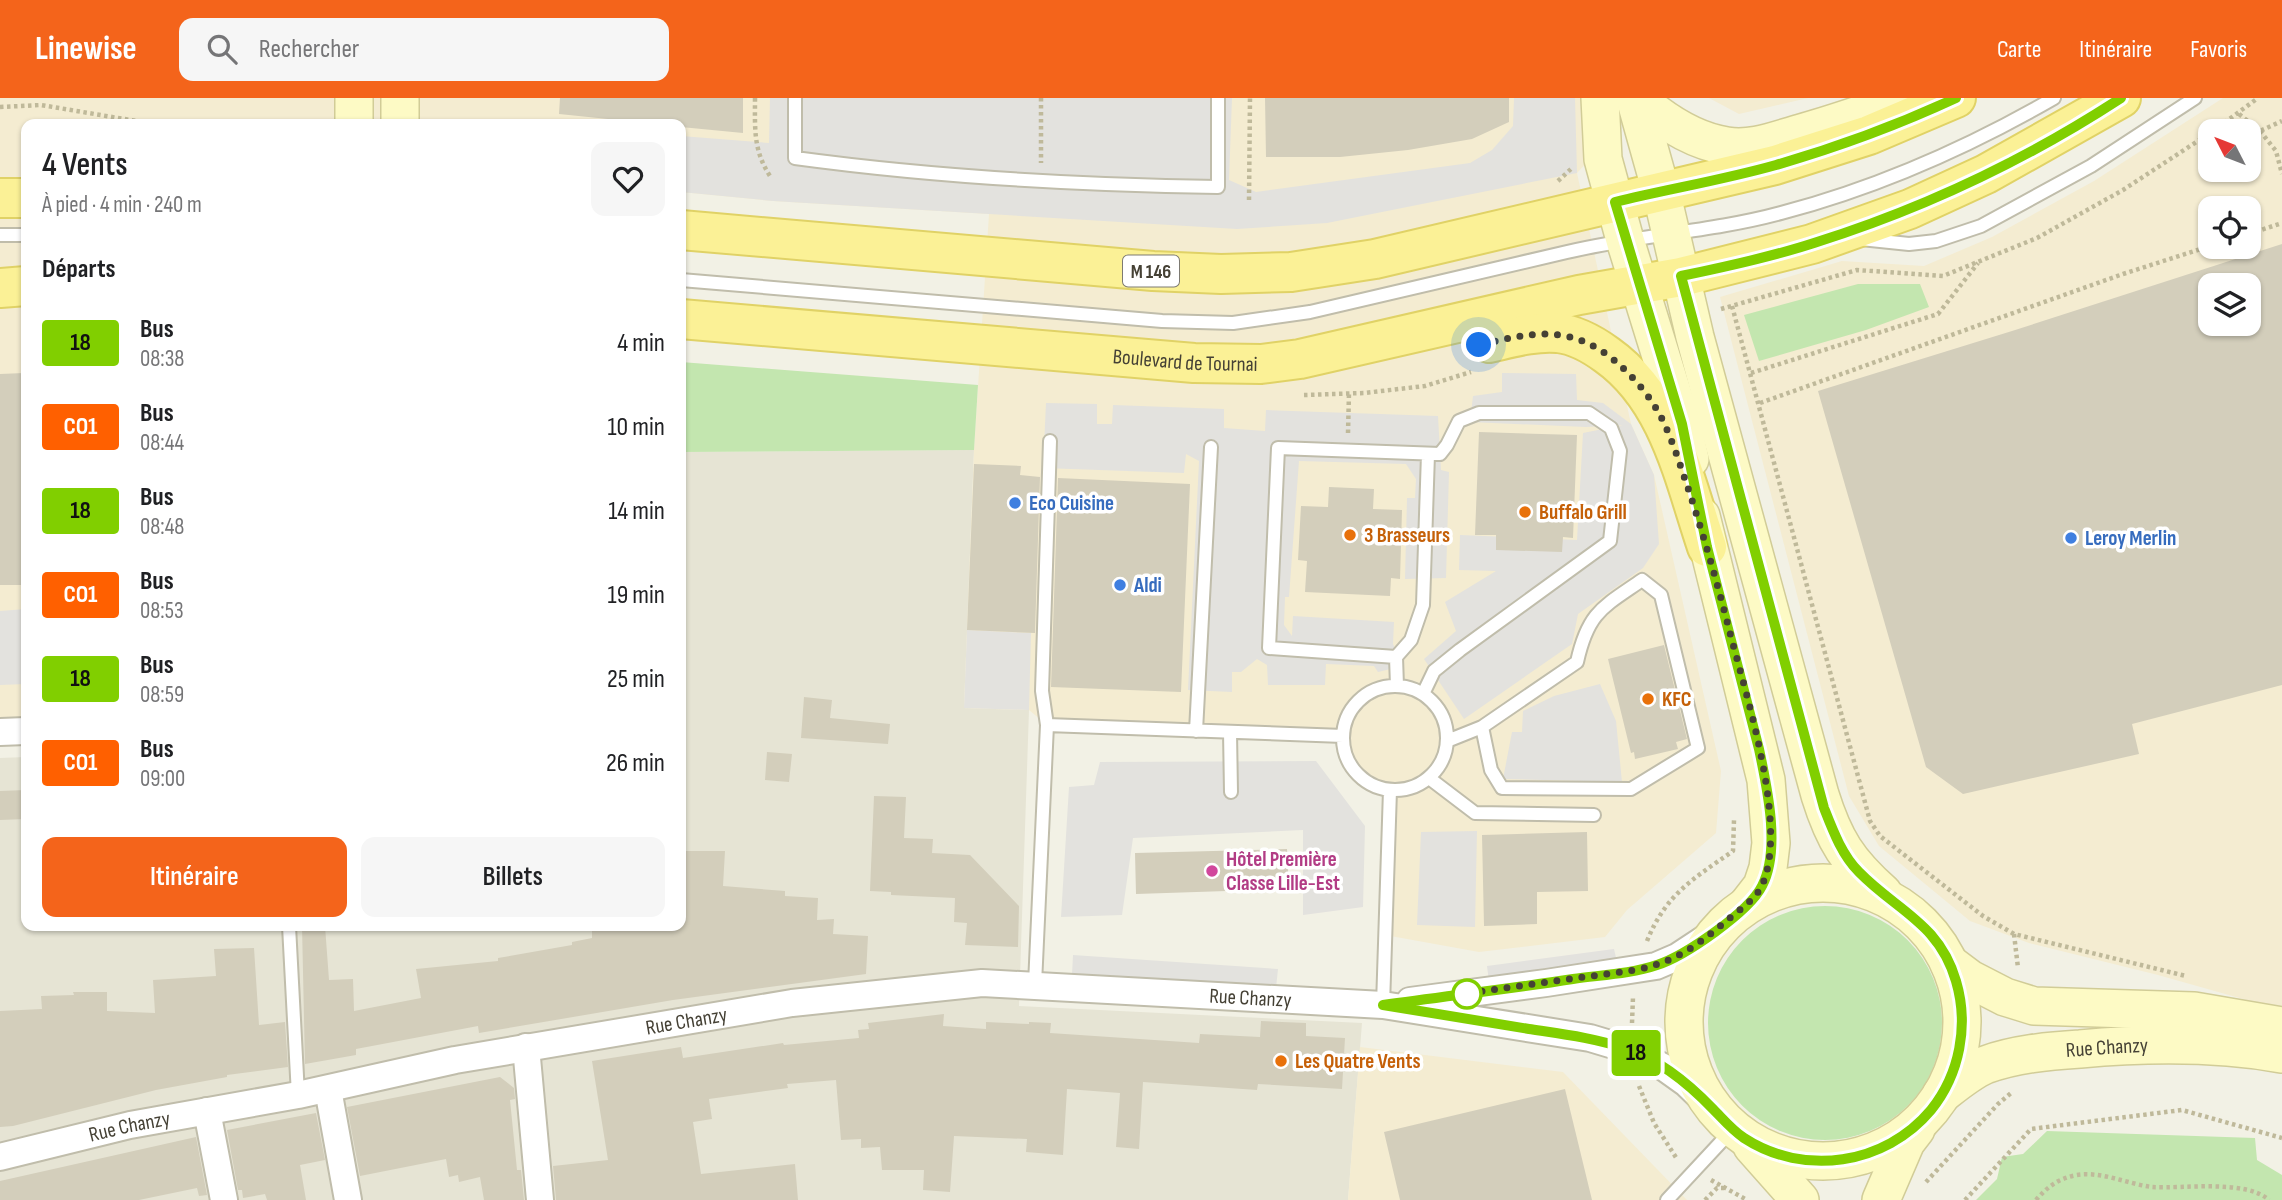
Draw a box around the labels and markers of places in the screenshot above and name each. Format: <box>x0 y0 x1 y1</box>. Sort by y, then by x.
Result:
place label: Eco Cuisine <box>1029 491 1114 516</box>
marker: Eco Cuisine <box>1007 495 1023 511</box>
place label: Buffalo Grill <box>1539 500 1627 525</box>
marker: Buffalo Grill <box>1517 504 1533 520</box>
place label: 3 Brasseurs <box>1364 523 1450 548</box>
place label: Leroy Merlin <box>2085 526 2176 551</box>
marker: 3 Brasseurs <box>1342 527 1358 543</box>
marker: Leroy Merlin <box>2063 530 2079 546</box>
place label: Aldi <box>1133 573 1162 598</box>
marker: Aldi <box>1112 577 1128 593</box>
place label: KFC <box>1662 687 1692 712</box>
marker: KFC <box>1640 691 1656 707</box>
place label: Hôtel Première Classe Lille-Est <box>1226 847 1340 896</box>
marker: Hôtel Première Classe Lille-Est <box>1204 863 1220 879</box>
unlabelled marker <box>1452 979 1482 1009</box>
place label: Les Quatre Vents <box>1295 1049 1421 1074</box>
marker: Les Quatre Vents <box>1273 1053 1289 1069</box>

